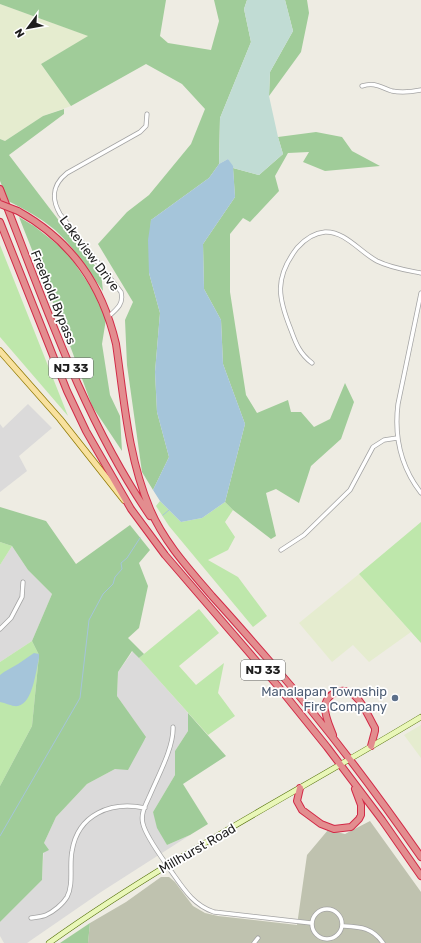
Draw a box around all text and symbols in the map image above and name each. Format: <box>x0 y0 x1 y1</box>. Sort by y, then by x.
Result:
north arrow <box>8 8 48 48</box>
text: N <box>12 26 28 40</box>
street label: Lakeview Drive <box>57 213 123 294</box>
street label: Freehold Bypass <box>28 248 79 347</box>
road number: NJ 33 <box>49 358 93 378</box>
road number: NJ 33 <box>241 660 285 680</box>
place label: Manalapan Township Fire Company <box>261 684 387 714</box>
marker: Manalapan Township Fire Company <box>390 693 400 703</box>
street label: Millhurst Road <box>156 820 238 876</box>

